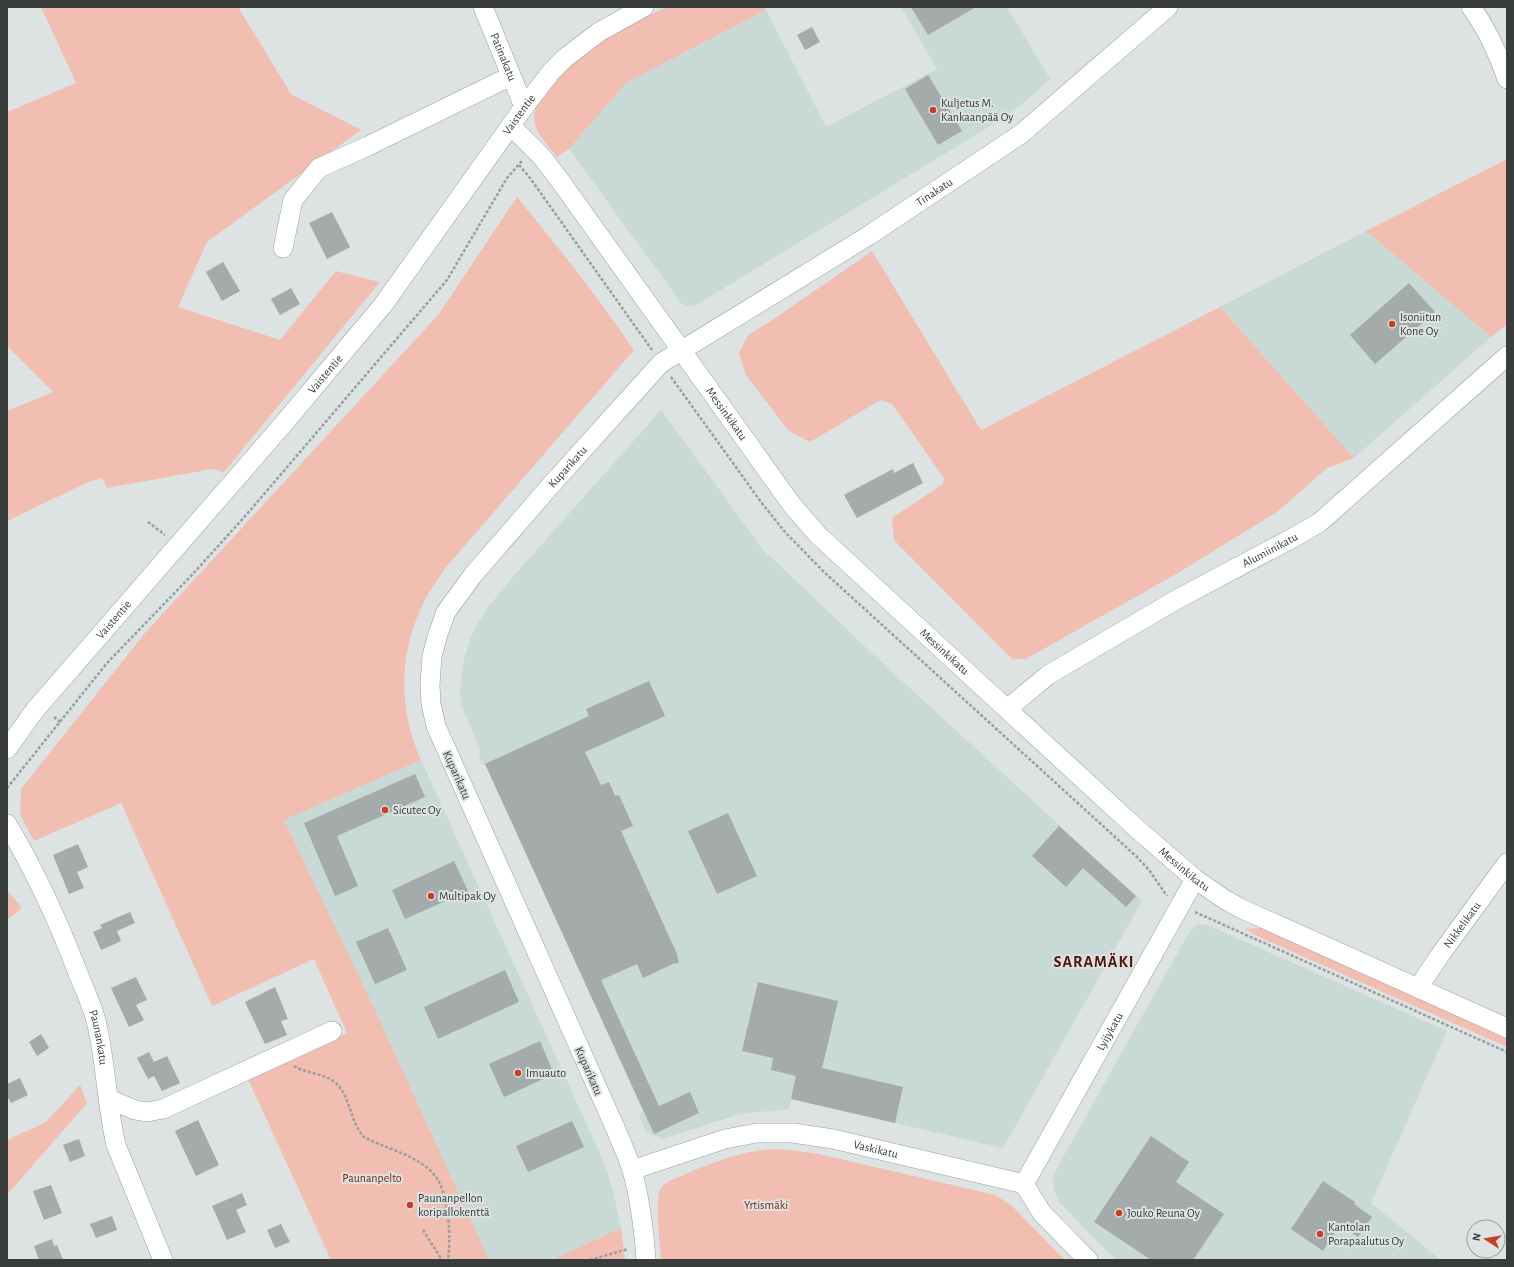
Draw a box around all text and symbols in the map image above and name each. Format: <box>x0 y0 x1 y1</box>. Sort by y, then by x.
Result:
street label: Patinakatu <box>488 31 519 83</box>
street label: Vaistentie <box>500 92 537 137</box>
place label: Kuljetus M. Kankaanpää Oy <box>941 97 1013 124</box>
marker: Kuljetus M. Kankaanpää Oy <box>928 105 938 115</box>
street label: Tinakatu <box>914 175 955 208</box>
place label: Isoniitun Kone Oy <box>1400 311 1441 338</box>
marker: Isoniitun Kone Oy <box>1387 319 1397 329</box>
street label: Vaistentie <box>306 352 345 396</box>
street label: Messinkikatu <box>704 385 750 442</box>
street label: Kuparikatu <box>546 444 589 490</box>
street label: Alumiinikatu <box>1240 530 1300 570</box>
street label: Vaistentie <box>94 598 134 641</box>
street label: Messinkikatu <box>918 626 971 677</box>
street label: Kuparikatu <box>441 749 473 801</box>
place label: Sicutec Oy <box>393 804 441 817</box>
marker: Sicutec Oy <box>380 805 390 815</box>
street label: Messinkikatu <box>1157 845 1212 893</box>
place label: Multipak Oy <box>439 890 496 903</box>
marker: Multipak Oy <box>426 891 436 901</box>
street label: Nikkelikatu <box>1441 899 1483 950</box>
district label: SARAMÄKI <box>1053 952 1135 970</box>
street label: Paunankatu <box>87 1008 110 1066</box>
street label: Lyijykatu <box>1094 1010 1125 1053</box>
street label: Kuparikatu <box>573 1045 605 1097</box>
place label: Imuauto <box>526 1067 566 1079</box>
marker: Imuauto <box>513 1068 523 1078</box>
street label: Vaskikatu <box>852 1138 899 1160</box>
park label: Paunanpelto <box>342 1172 402 1184</box>
place label: Paunanpellon koripallokenttä <box>418 1192 490 1218</box>
park label: Yrtismäki <box>744 1199 788 1211</box>
marker: Paunanpellon koripallokenttä <box>405 1200 415 1210</box>
place label: Jouko Reuna Oy <box>1127 1207 1200 1220</box>
marker: Jouko Reuna Oy <box>1114 1208 1124 1218</box>
north arrow <box>1466 1219 1506 1259</box>
place label: Kantolan Porapaalutus Oy <box>1328 1221 1404 1248</box>
marker: Kantolan Porapaalutus Oy <box>1315 1229 1325 1239</box>
text: N <box>1471 1232 1483 1242</box>

